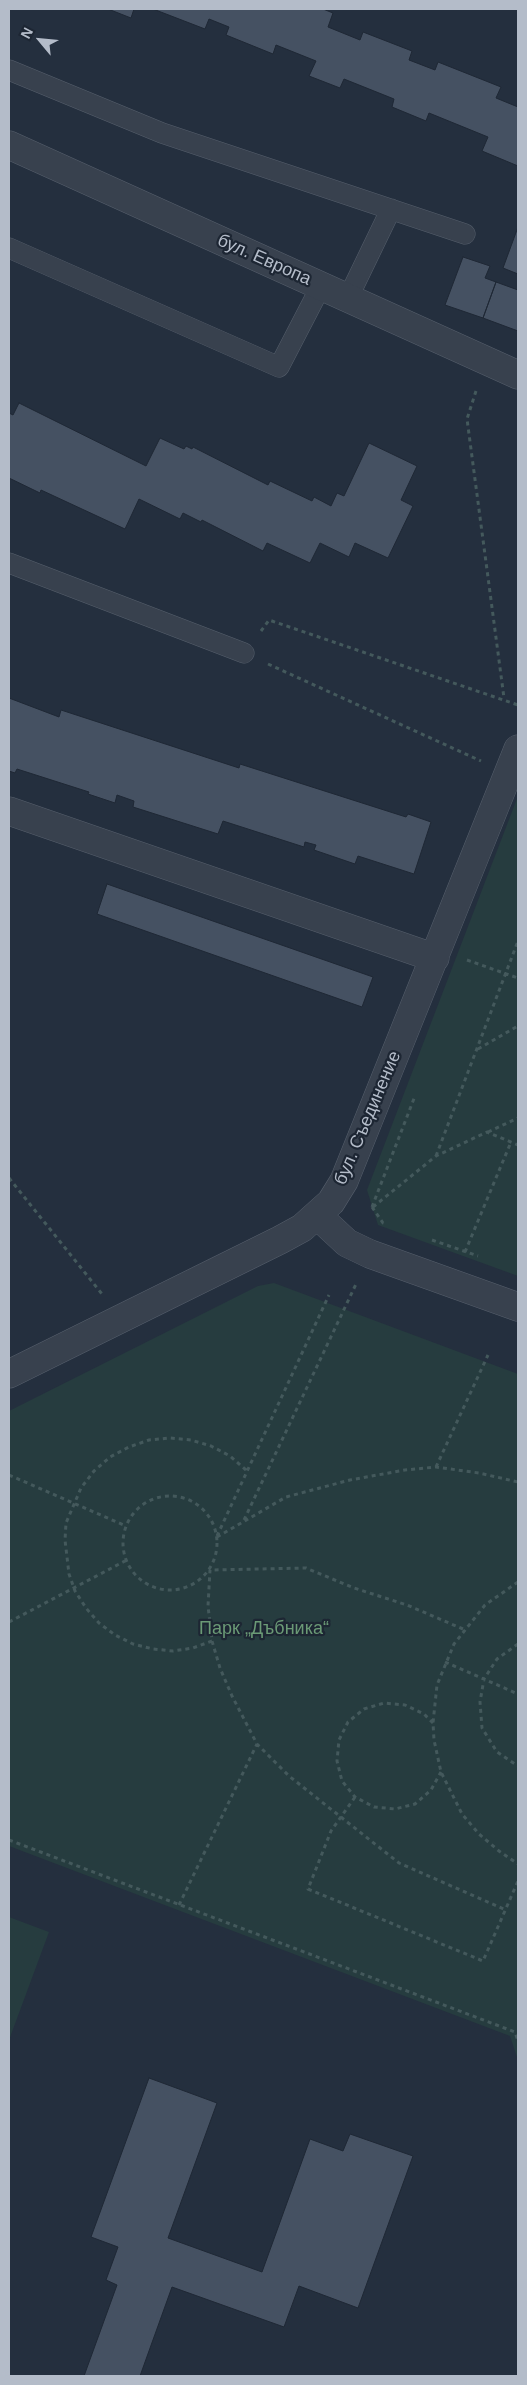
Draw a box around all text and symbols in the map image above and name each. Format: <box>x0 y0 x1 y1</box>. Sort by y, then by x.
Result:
north arrow <box>15 15 65 65</box>
text: N <box>17 25 36 41</box>
street label: бул. Европа <box>214 230 314 290</box>
street label: бул. Съединение <box>330 1048 406 1188</box>
park label: Парк „Дъбника“ <box>199 1618 329 1640</box>

